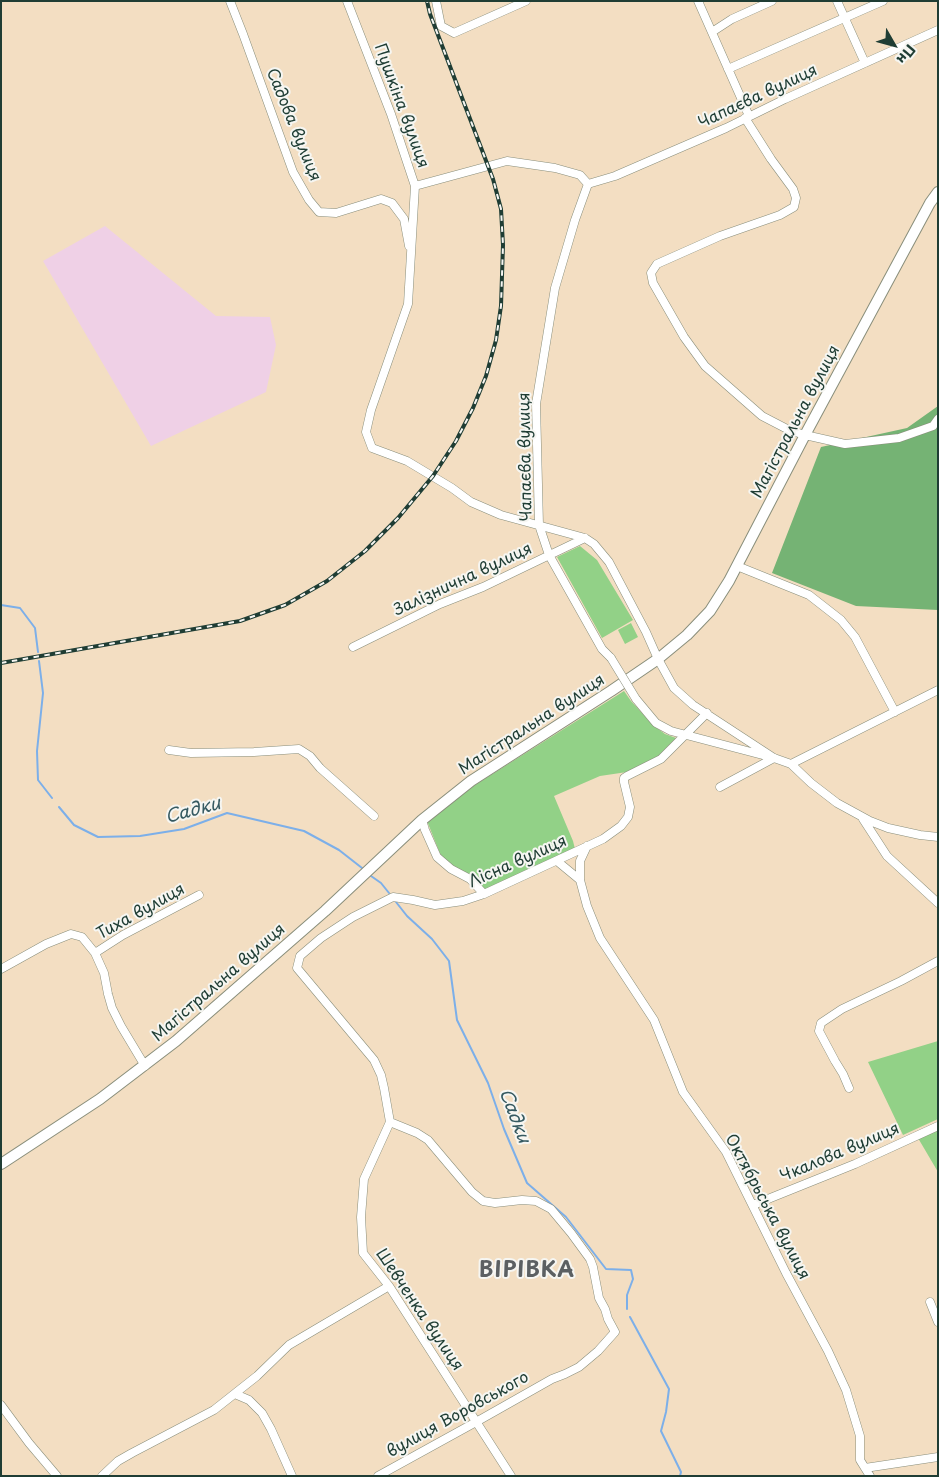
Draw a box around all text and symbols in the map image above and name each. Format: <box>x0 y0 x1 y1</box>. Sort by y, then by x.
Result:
north arrow <box>869 20 919 70</box>
text: Пн <box>892 40 921 69</box>
street label: Пушкіна вулиця <box>370 41 432 171</box>
street label: Чапаєва вулиця <box>695 61 821 133</box>
street label: Садова вулиця <box>262 66 324 184</box>
street label: Магістральна вулиця <box>748 342 844 502</box>
street label: Чапаєва вулиця <box>515 392 537 522</box>
street label: Залізнична вулиця <box>391 540 535 620</box>
street label: Магістральна вулиця <box>455 671 609 779</box>
water label: Садки <box>163 793 223 829</box>
street label: Лісна вулиця <box>466 832 570 892</box>
street label: Тиха вулиця <box>94 880 188 944</box>
street label: Магістральна вулиця <box>148 920 290 1046</box>
water label: Садки <box>494 1086 534 1146</box>
street label: Чкалова вулиця <box>777 1119 903 1187</box>
street label: Октябрьська вулиця <box>721 1131 813 1283</box>
street label: Шевченка вулиця <box>371 1245 467 1375</box>
district label: ВІРІВКА <box>478 1258 576 1284</box>
street label: вулиця Воровського <box>384 1368 532 1462</box>

